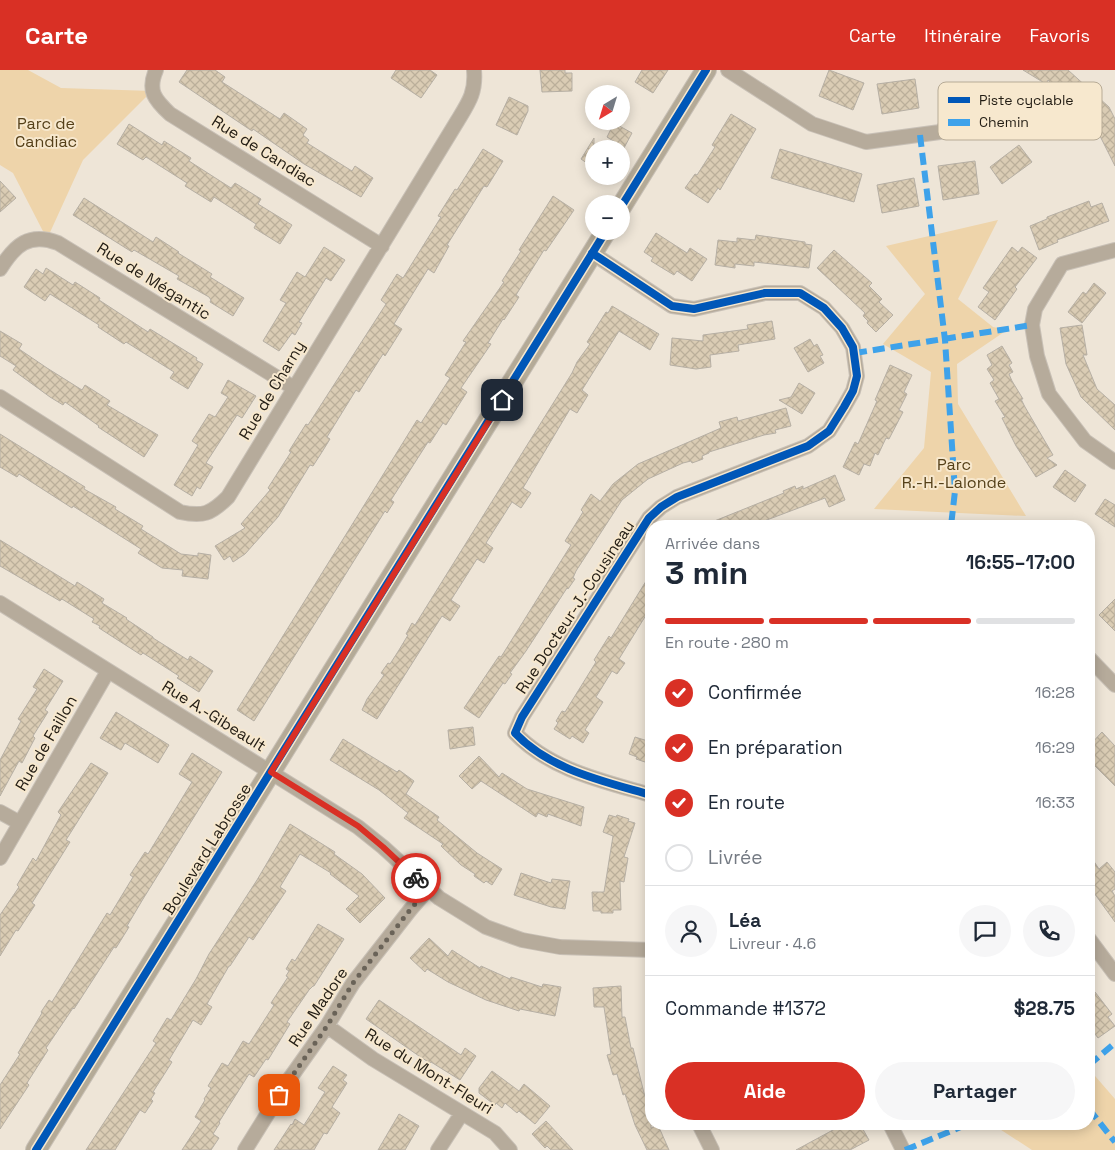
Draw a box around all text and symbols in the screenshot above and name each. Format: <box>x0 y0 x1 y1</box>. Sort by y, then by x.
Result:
text: Carte <box>25 20 88 51</box>
text: Carte <box>849 24 896 47</box>
text: Itinéraire <box>924 24 1001 47</box>
text: Favoris <box>1029 24 1090 47</box>
legend <box>938 82 1102 140</box>
north arrow <box>585 85 630 130</box>
map controls <box>585 85 630 240</box>
text: Piste cyclable <box>979 91 1074 109</box>
street label: Rue de Candiac <box>208 110 320 192</box>
park label: Parc de Candiac <box>15 113 77 152</box>
text: Chemin <box>979 113 1029 131</box>
button: + <box>585 140 630 185</box>
button: − <box>585 195 630 240</box>
street label: Rue de Mégantic <box>93 237 215 325</box>
street label: Rue de Charny <box>234 337 310 443</box>
pin <box>481 379 523 421</box>
icon: home <box>488 386 516 414</box>
park label: Parc R.-H.-Lalonde <box>902 454 1006 493</box>
street label: Rue Docteur-J.-Cousineau <box>511 516 639 698</box>
text: Arrivée dans <box>665 533 760 554</box>
text: 16:55–17:00 <box>966 550 1075 575</box>
text: 3 min <box>665 553 748 593</box>
text: En route · 280 m <box>665 632 789 653</box>
street label: Rue A.-Gibeault <box>158 676 270 756</box>
icon: check <box>665 679 693 707</box>
text: Confirmée <box>708 680 802 705</box>
text: 16:28 <box>1035 682 1075 703</box>
street label: Rue de Faillon <box>10 692 82 794</box>
icon: check <box>665 734 693 762</box>
text: En préparation <box>708 735 843 760</box>
text: 16:29 <box>1035 737 1075 758</box>
street label: Boulevard Labrosse <box>158 779 256 919</box>
icon: check <box>665 789 693 817</box>
text: En route <box>708 790 785 815</box>
text: 16:33 <box>1035 792 1075 813</box>
text: Livrée <box>708 845 763 870</box>
courier <box>391 853 441 903</box>
icon: bike <box>402 864 430 892</box>
button: person <box>665 905 717 957</box>
button: chat <box>959 905 1011 957</box>
button: phone <box>1023 905 1075 957</box>
text: Léa <box>729 908 761 933</box>
text: Livreur · 4.6 <box>729 933 816 954</box>
street label: Rue Madore <box>284 963 352 1051</box>
text: Commande #1372 <box>665 996 826 1021</box>
text: $28.75 <box>1014 996 1075 1021</box>
street label: Rue du Mont-Fleuri <box>361 1023 497 1119</box>
button: Aide <box>665 1062 865 1120</box>
button: Partager <box>875 1062 1075 1120</box>
pin <box>258 1074 300 1116</box>
icon: bag <box>265 1081 293 1109</box>

